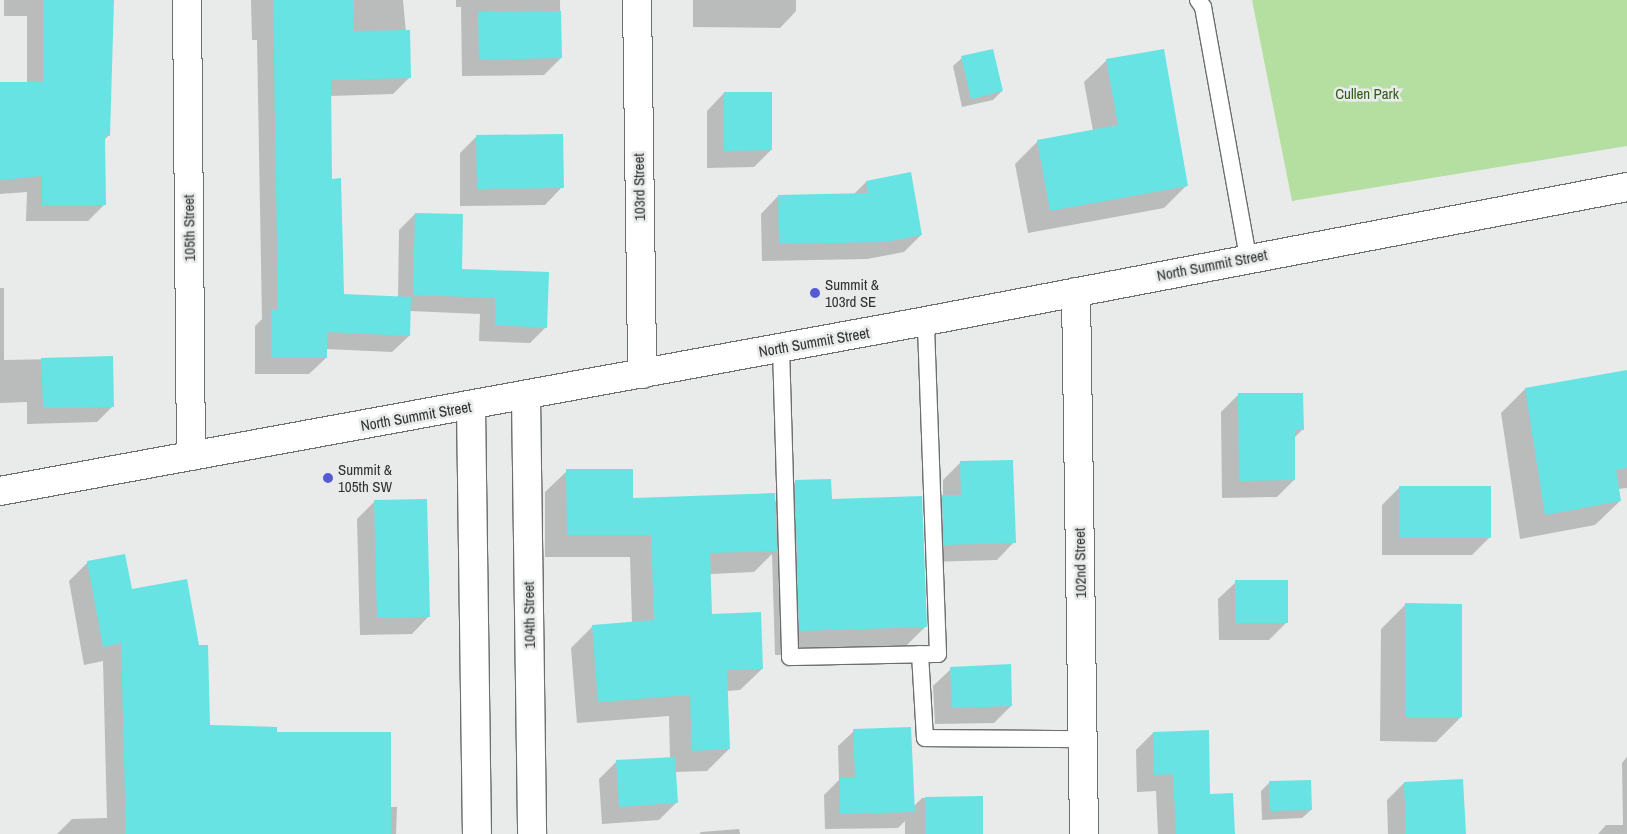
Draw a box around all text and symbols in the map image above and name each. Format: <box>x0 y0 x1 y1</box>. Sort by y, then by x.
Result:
park label: Cullen Park <box>1335 85 1399 103</box>
street label: 103rd Street <box>629 153 649 221</box>
street label: 105th Street <box>179 194 199 262</box>
street label: North Summit Street <box>1155 245 1269 285</box>
place label: Summit & 103rd SE <box>825 275 879 310</box>
marker: Summit & 103rd SE <box>809 287 821 299</box>
street label: North Summit Street <box>757 323 871 361</box>
street label: North Summit Street <box>359 397 473 435</box>
place label: Summit & 105th SW <box>338 460 392 495</box>
marker: Summit & 105th SW <box>322 472 334 484</box>
street label: 102nd Street <box>1070 528 1090 598</box>
street label: 104th Street <box>519 581 539 649</box>

